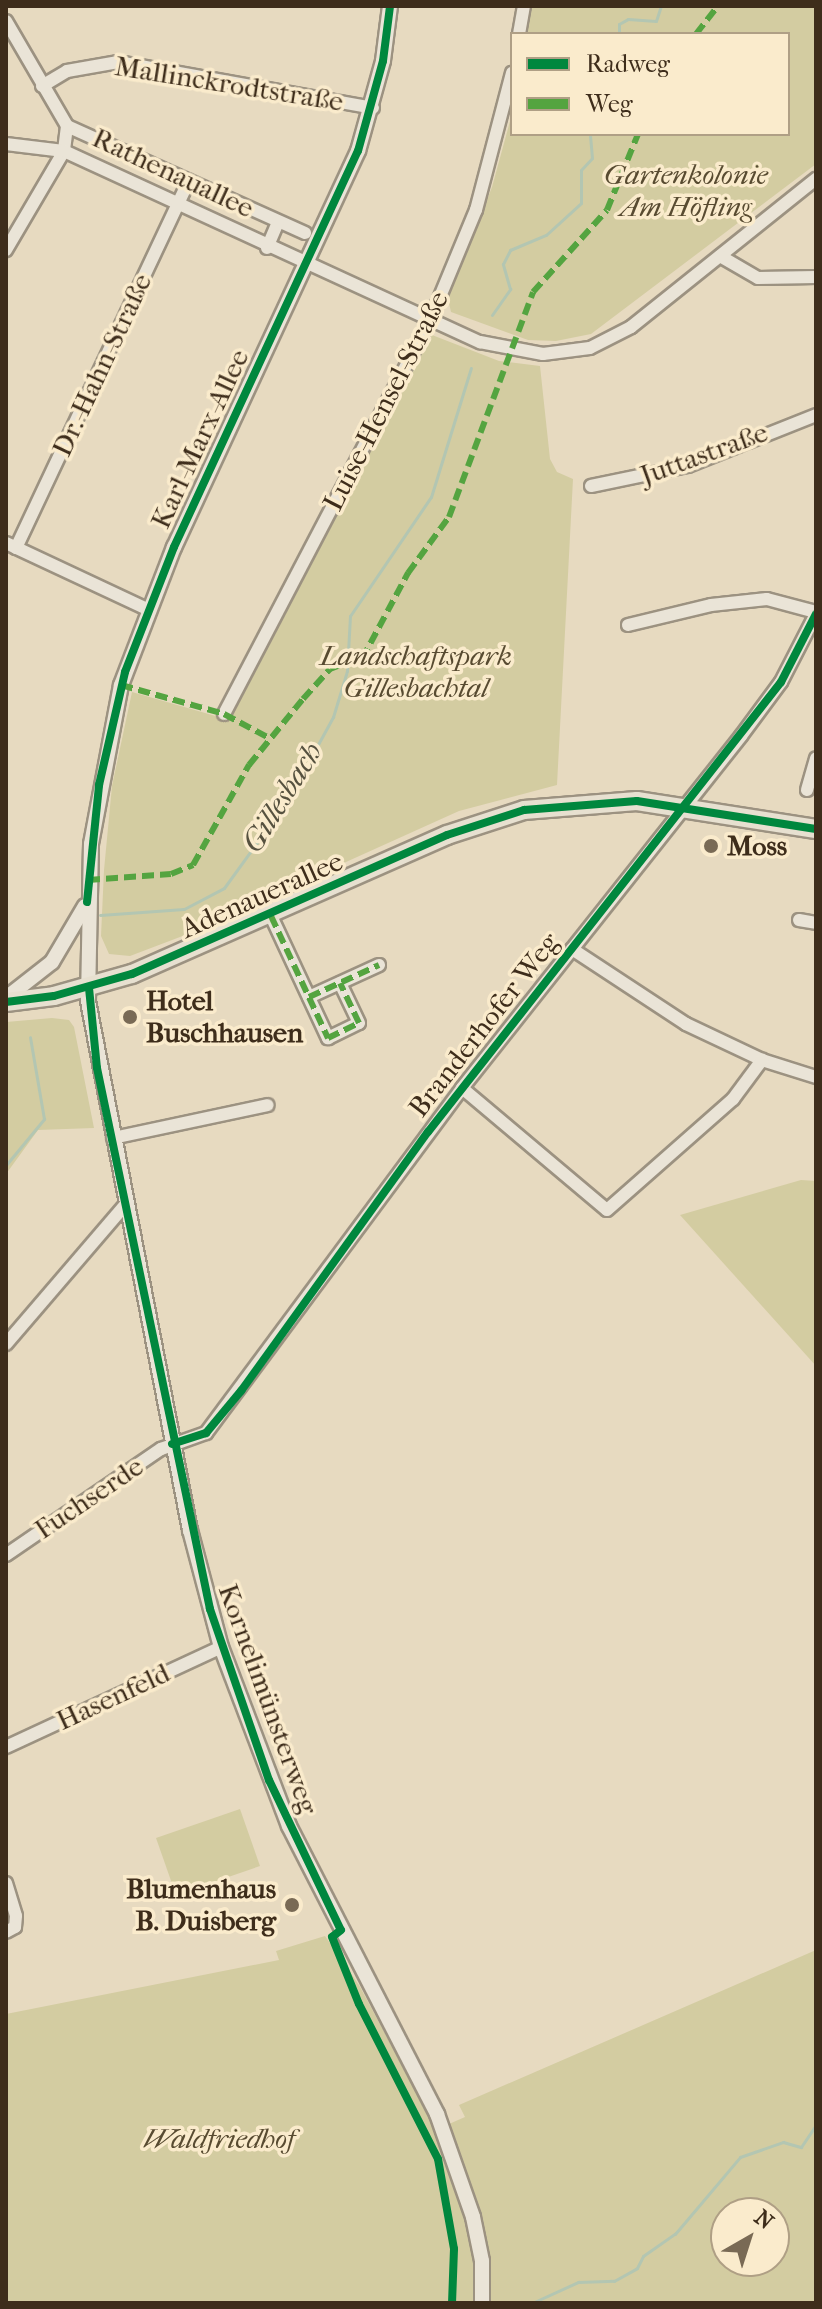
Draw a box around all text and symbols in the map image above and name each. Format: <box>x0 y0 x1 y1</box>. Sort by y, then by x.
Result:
legend <box>510 32 790 136</box>
street label: Mallinckrodtstraße <box>112 49 346 119</box>
text: Radweg <box>586 50 670 78</box>
text: Weg <box>586 90 633 118</box>
street label: Rathenauallee <box>87 121 259 225</box>
park label: Gartenkolonie Am Höfling <box>604 158 768 224</box>
street label: Dr.-Hahn-Straße <box>45 268 159 462</box>
street label: Luise-Hensel-Straße <box>316 286 456 516</box>
street label: Karl-Marx-Allee <box>144 344 256 534</box>
street label: Juttastraße <box>636 415 772 493</box>
park label: Landschaftspark Gillesbachtal <box>320 639 512 705</box>
water label: Gillesbach <box>235 736 331 860</box>
place label: Moss <box>727 829 787 863</box>
marker: Moss <box>702 837 720 855</box>
street label: Adenauerallee <box>176 844 348 946</box>
street label: Branderhofer Weg <box>402 926 566 1124</box>
place label: Hotel Buschhausen <box>146 984 303 1050</box>
marker: Hotel Buschhausen <box>121 1008 139 1026</box>
street label: Fuchserde <box>28 1450 150 1546</box>
street label: Kornelimünsterweg <box>211 1579 325 1819</box>
street label: Hasenfeld <box>51 1656 175 1738</box>
place label: Blumenhaus B. Duisberg <box>126 1872 276 1938</box>
marker: Blumenhaus B. Duisberg <box>283 1896 301 1914</box>
park label: Waldfriedhof <box>143 2122 295 2156</box>
north arrow <box>710 2197 790 2277</box>
text: N <box>749 2205 779 2235</box>

